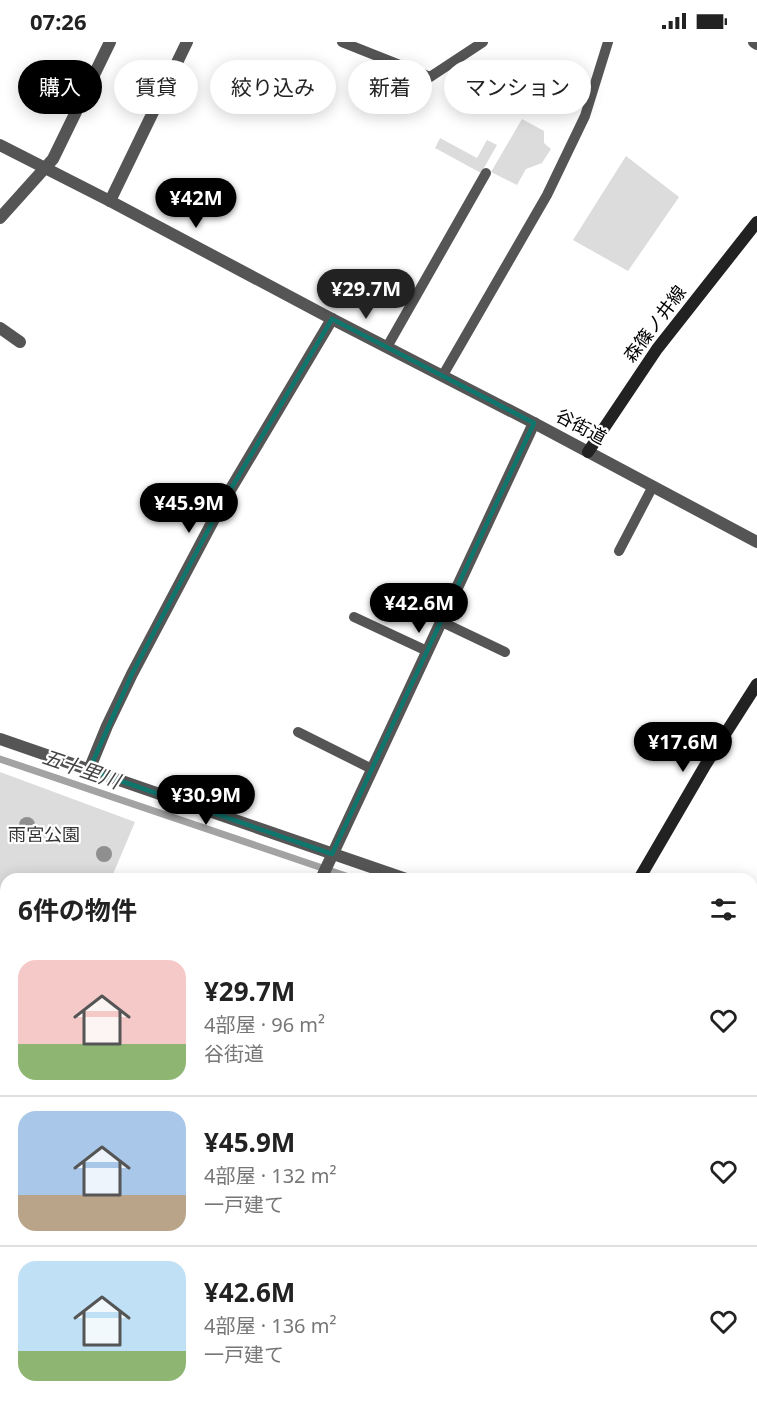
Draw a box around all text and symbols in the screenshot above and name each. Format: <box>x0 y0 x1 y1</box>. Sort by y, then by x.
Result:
text: 07:26 <box>30 6 87 36</box>
chip: 購入 <box>18 60 102 114</box>
chip: 賃貸 <box>114 60 198 114</box>
chip: 絞り込み <box>210 60 336 114</box>
chip: 新着 <box>348 60 432 114</box>
chip: マンション <box>444 60 591 114</box>
pin: ¥42M <box>160 178 232 229</box>
text: ¥42M <box>169 184 223 211</box>
pin: ¥29.7M <box>317 269 415 320</box>
text: ¥29.7M <box>331 275 401 302</box>
street label: 森篠ノ井線 <box>618 280 691 367</box>
street label: 谷街道 <box>552 403 611 449</box>
pin: ¥45.9M <box>140 483 238 534</box>
text: ¥45.9M <box>154 489 224 516</box>
pin: ¥42.6M <box>370 583 468 634</box>
text: ¥42.6M <box>384 589 454 616</box>
pin: ¥17.6M <box>634 722 732 773</box>
text: ¥17.6M <box>648 728 718 755</box>
water label: 五十里川 <box>39 743 125 795</box>
pin: ¥30.9M <box>157 775 255 826</box>
text: ¥30.9M <box>171 781 241 808</box>
park label: 雨宮公園 <box>8 822 80 846</box>
text: 6件の物件 <box>18 892 137 928</box>
icon: filters <box>707 893 740 926</box>
text: ¥29.7M <box>204 973 295 1009</box>
icon: home <box>66 984 138 1056</box>
icon: heart <box>707 1004 740 1037</box>
text: 4部屋 · 96 m² <box>204 1011 325 1038</box>
text: 谷街道 <box>204 1040 264 1067</box>
text: ¥45.9M <box>204 1124 295 1160</box>
icon: home <box>66 1135 138 1207</box>
icon: heart <box>707 1155 740 1188</box>
text: 4部屋 · 132 m² <box>204 1162 336 1189</box>
text: 一戸建て <box>204 1191 284 1218</box>
text: ¥42.6M <box>204 1274 295 1310</box>
icon: home <box>66 1285 138 1357</box>
icon: heart <box>707 1305 740 1338</box>
text: 4部屋 · 136 m² <box>204 1312 336 1339</box>
text: 一戸建て <box>204 1341 284 1368</box>

